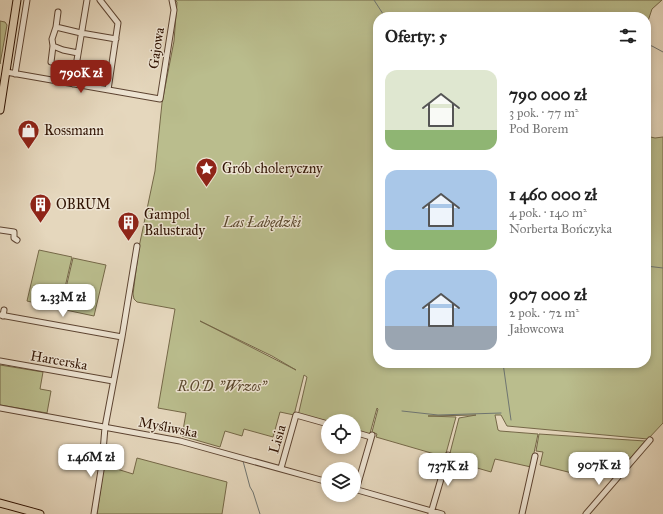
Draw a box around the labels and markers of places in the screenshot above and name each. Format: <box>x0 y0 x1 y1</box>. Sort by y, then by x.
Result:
pin: 790K zł <box>44 60 118 94</box>
shop icon: Rossmann <box>15 117 41 150</box>
place label: Rossmann <box>44 122 104 139</box>
place icon: Grób choleryczny <box>193 155 219 188</box>
place label: Grób choleryczny <box>222 160 323 177</box>
building icon: OBRUM <box>28 191 54 224</box>
place label: OBRUM <box>56 196 111 213</box>
place label: Gampol Balustrady <box>144 206 205 239</box>
building icon: Gampol Balustrady <box>115 209 141 242</box>
pin: 2.33M zł <box>22 284 104 318</box>
pin: 1.46M zł <box>50 444 132 478</box>
pin: 907K zł <box>562 452 636 486</box>
pin: 737K zł <box>411 453 485 487</box>

